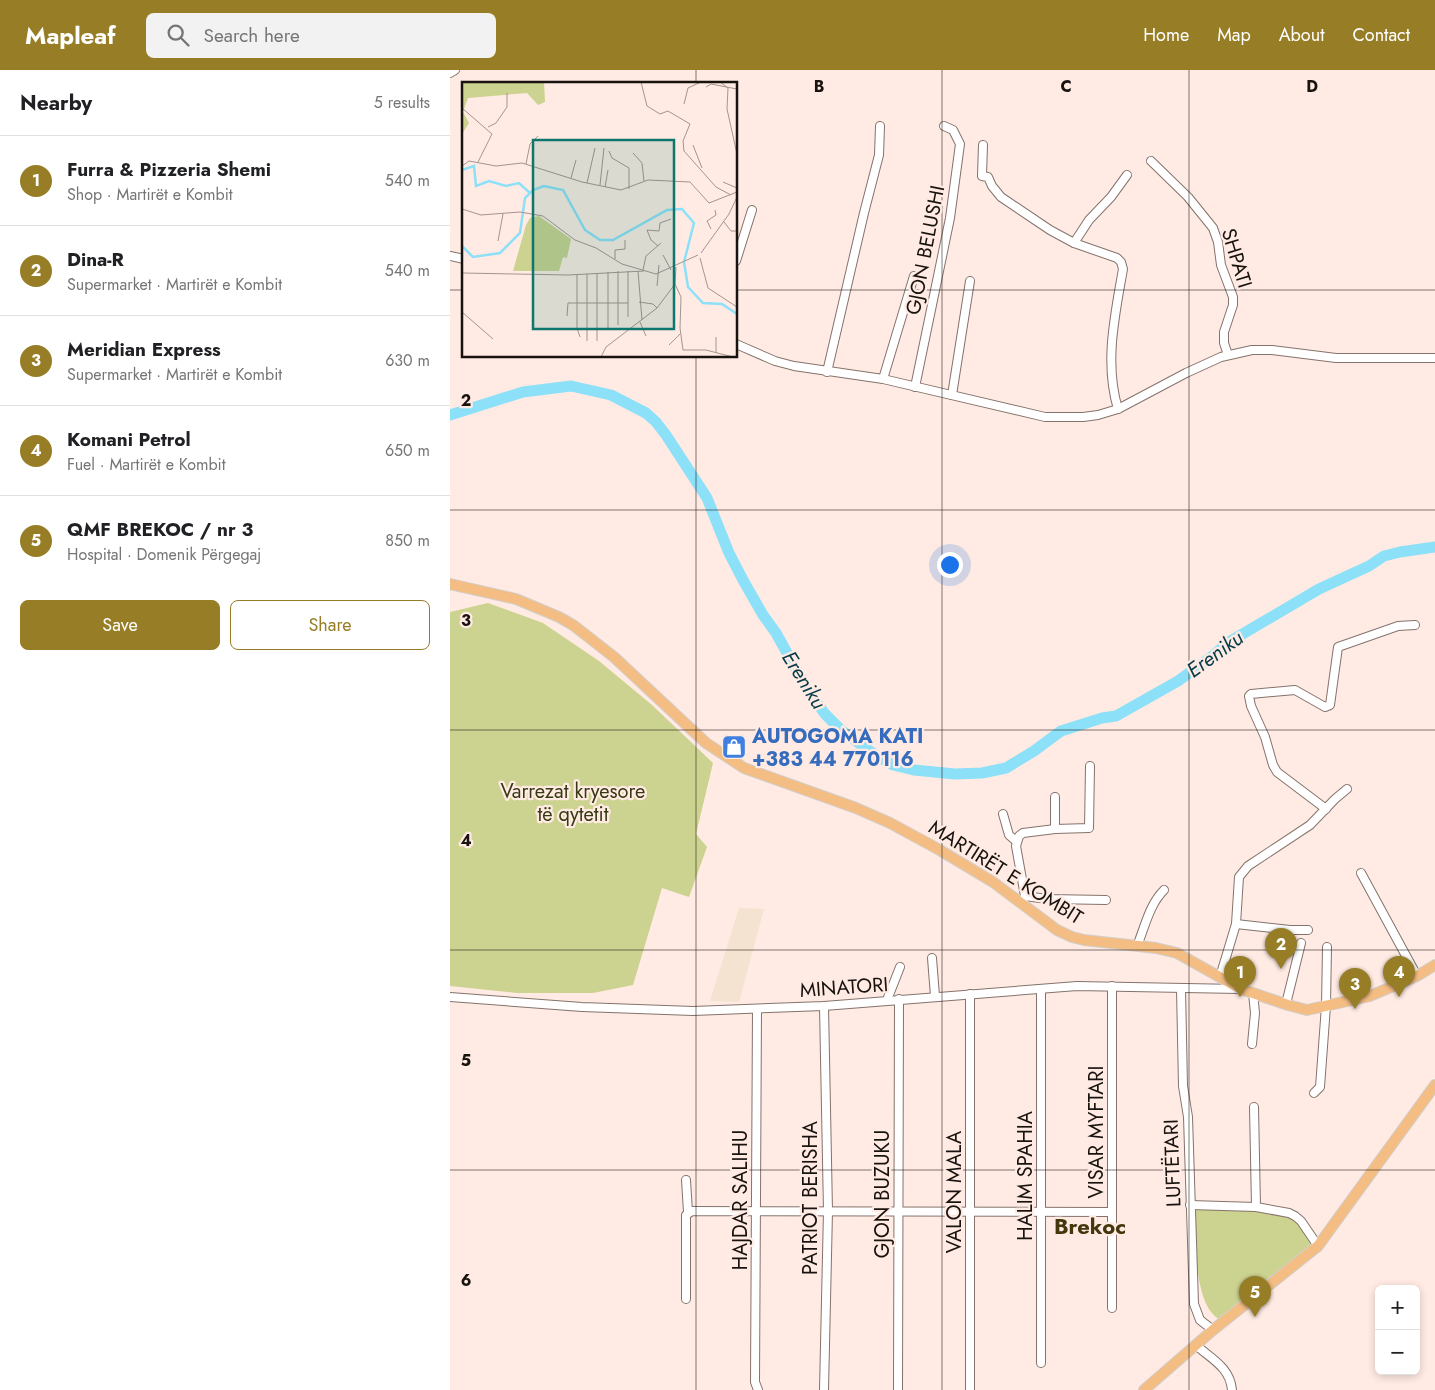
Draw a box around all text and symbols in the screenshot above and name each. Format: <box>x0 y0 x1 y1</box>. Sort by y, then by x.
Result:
search box <box>146 13 496 58</box>
text: Mapleaf <box>25 18 116 53</box>
icon: search <box>164 21 192 49</box>
text: Search here <box>204 22 300 49</box>
text: Home <box>1143 22 1189 48</box>
text: Map <box>1217 22 1251 48</box>
text: About <box>1279 22 1324 48</box>
text: Contact <box>1352 22 1410 48</box>
text: B <box>814 75 824 98</box>
text: C <box>1060 75 1072 98</box>
text: D <box>1306 75 1318 98</box>
inset map <box>462 82 738 358</box>
text: Nearby <box>20 88 92 118</box>
text: 5 results <box>374 91 430 114</box>
text: Furra & Pizzeria Shemi <box>67 156 271 183</box>
text: 1 <box>32 169 40 192</box>
text: 540 m <box>385 169 430 192</box>
text: Shop · Martirët e Kombit <box>67 183 233 206</box>
street label: GJON BELUSHI <box>899 183 952 317</box>
street label: SHPATI <box>1214 225 1259 291</box>
text: Dina-R <box>67 246 124 273</box>
text: 2 <box>31 259 41 282</box>
text: 540 m <box>385 259 430 282</box>
text: Supermarket · Martirët e Kombit <box>67 273 282 296</box>
text: Meridian Express <box>67 336 221 363</box>
text: 3 <box>31 349 41 372</box>
text: 630 m <box>385 349 430 372</box>
text: Supermarket · Martirët e Kombit <box>67 363 282 386</box>
text: 2 <box>461 389 471 412</box>
text: Komani Petrol <box>67 426 191 453</box>
text: 4 <box>30 439 42 462</box>
text: 650 m <box>385 439 430 462</box>
text: Fuel · Martirët e Kombit <box>67 453 226 476</box>
text: QMF BREKOC / nr 3 <box>67 516 253 543</box>
text: 5 <box>31 529 41 552</box>
text: 850 m <box>385 529 430 552</box>
text: Hospital · Domenik Përgegaj <box>67 543 261 566</box>
your location <box>937 552 963 578</box>
button: Save <box>20 600 220 650</box>
button: Share <box>230 600 430 650</box>
text: 3 <box>461 609 471 632</box>
water label: Ereniku <box>1180 623 1250 685</box>
water label: Ereniku <box>774 645 834 715</box>
place label: AUTOGOMA KATI +383 44 770116 <box>751 722 923 774</box>
shop icon: AUTOGOMA KATI +383 44 770116 <box>721 734 747 760</box>
park label: Varrezat kryesore të qytetit <box>501 777 645 829</box>
street label: MARTIRËT E KOMBIT <box>923 813 1089 932</box>
text: 4 <box>460 829 472 852</box>
pin: 2 <box>1265 928 1297 969</box>
pin: 1 <box>1224 956 1256 997</box>
pin: 4 <box>1383 956 1415 997</box>
pin: 3 <box>1339 968 1371 1009</box>
street label: MINATORI <box>799 970 889 1005</box>
text: 5 <box>461 1049 471 1072</box>
street label: VISAR MYFTARI <box>1082 1066 1111 1198</box>
street label: HALIM SPAHIA <box>1011 1110 1040 1241</box>
street label: LUFTËTARI <box>1156 1119 1189 1207</box>
street label: PATRIOT BERISHA <box>796 1120 825 1275</box>
street label: HAJDAR SALIHU <box>726 1130 755 1270</box>
street label: GJON BUZUKU <box>868 1130 897 1258</box>
street label: VALON MALA <box>940 1130 969 1253</box>
district label: Brekoc <box>1054 1210 1126 1242</box>
text: 6 <box>461 1269 471 1292</box>
pin: 5 <box>1239 1276 1271 1317</box>
map controls <box>1375 1285 1420 1375</box>
button: + <box>1375 1285 1420 1330</box>
button: − <box>1375 1330 1420 1375</box>

